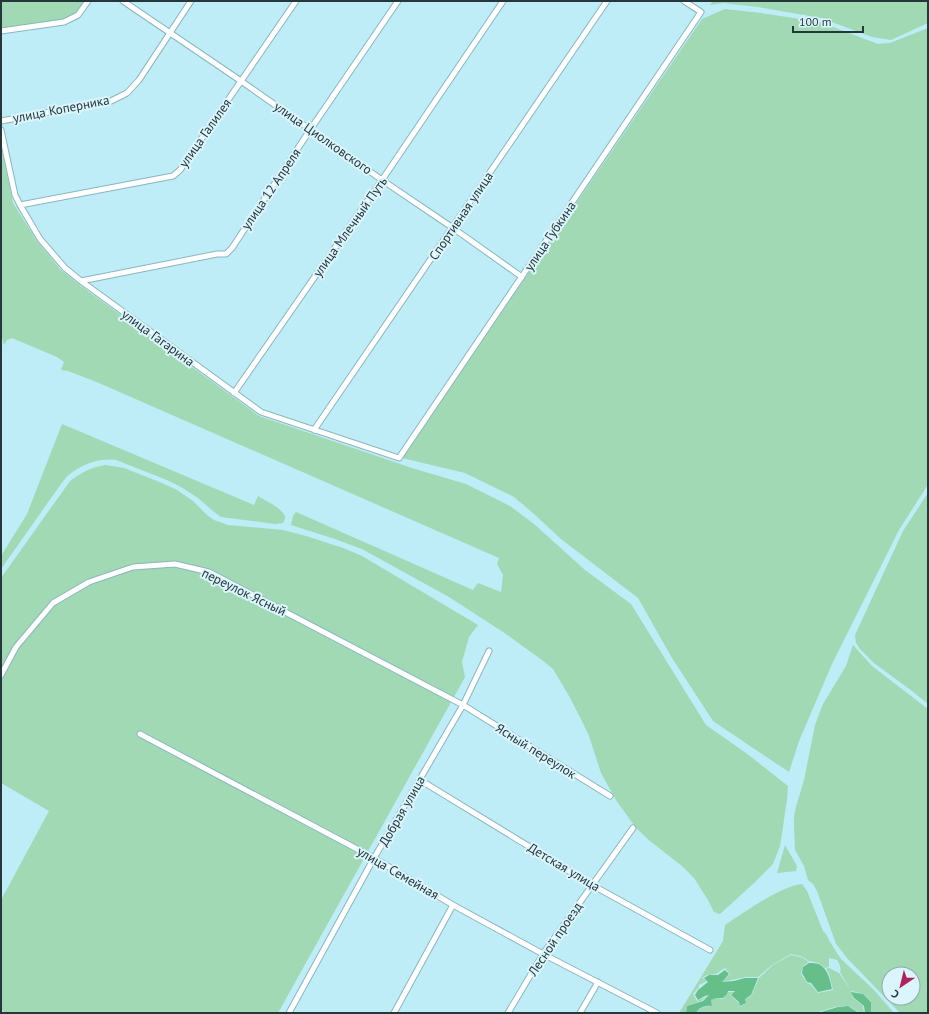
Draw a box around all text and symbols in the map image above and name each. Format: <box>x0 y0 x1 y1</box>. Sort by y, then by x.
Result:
scale bar <box>793 8 863 34</box>
text: 100 m <box>799 14 832 29</box>
street label: улица Коперника <box>11 91 111 127</box>
street label: улица Галилея <box>175 95 235 171</box>
street label: улица Циолковского <box>271 98 375 178</box>
street label: улица 12 Апреля <box>238 145 304 233</box>
street label: Спортивная улица <box>425 168 497 264</box>
street label: улица Млечный Путь <box>309 174 391 280</box>
street label: улица Губкина <box>520 198 580 274</box>
street label: улица Гагарина <box>118 306 198 370</box>
street label: переулок Ясный <box>199 564 289 620</box>
street label: Ясный переулок <box>492 719 580 783</box>
street label: Добрая улица <box>375 773 429 849</box>
street label: Детская улица <box>525 839 603 895</box>
street label: улица Семейная <box>354 843 442 903</box>
street label: Лесной проезд <box>524 899 586 980</box>
north arrow <box>881 966 921 1006</box>
text: С <box>889 987 902 1002</box>

